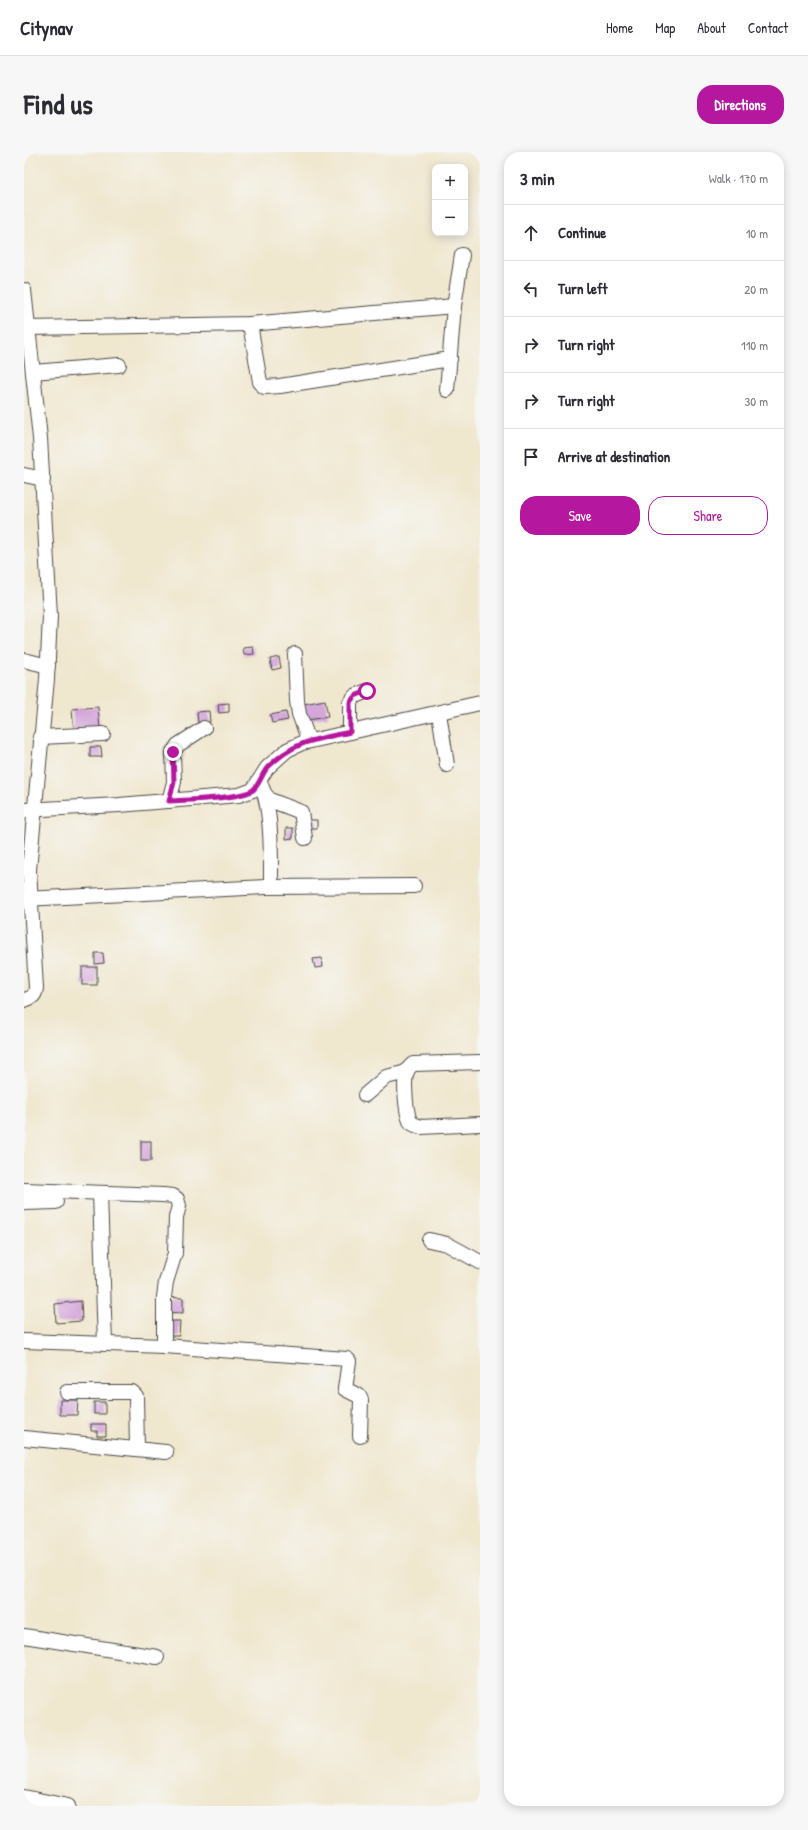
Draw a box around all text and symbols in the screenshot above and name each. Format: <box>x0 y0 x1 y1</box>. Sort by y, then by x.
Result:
text: Citynav <box>20 15 73 41</box>
text: Home <box>606 18 633 37</box>
text: Map <box>655 18 675 37</box>
text: About <box>697 18 726 37</box>
text: Contact <box>748 18 788 37</box>
text: Find us <box>24 85 93 123</box>
button: Directions <box>697 85 784 124</box>
map controls <box>432 164 468 236</box>
button: + <box>432 164 468 200</box>
text: 3 min <box>520 167 555 190</box>
text: Walk · 170 m <box>709 169 768 187</box>
button: − <box>432 200 468 236</box>
icon: ahead <box>520 222 542 244</box>
text: Continue <box>558 222 606 243</box>
text: 10 m <box>746 224 768 242</box>
icon: left <box>520 278 542 300</box>
text: Turn left <box>558 278 608 299</box>
text: 20 m <box>744 280 768 298</box>
icon: right <box>520 334 542 356</box>
text: Turn right <box>558 334 614 355</box>
text: 110 m <box>741 336 768 354</box>
icon: right <box>520 390 542 412</box>
text: Turn right <box>558 390 614 411</box>
text: 30 m <box>745 392 768 410</box>
icon: arrive <box>520 446 542 468</box>
text: Arrive at destination <box>558 446 670 467</box>
button: Save <box>520 496 640 535</box>
button: Share <box>648 496 768 535</box>
route start <box>358 682 376 700</box>
route end <box>164 743 182 761</box>

